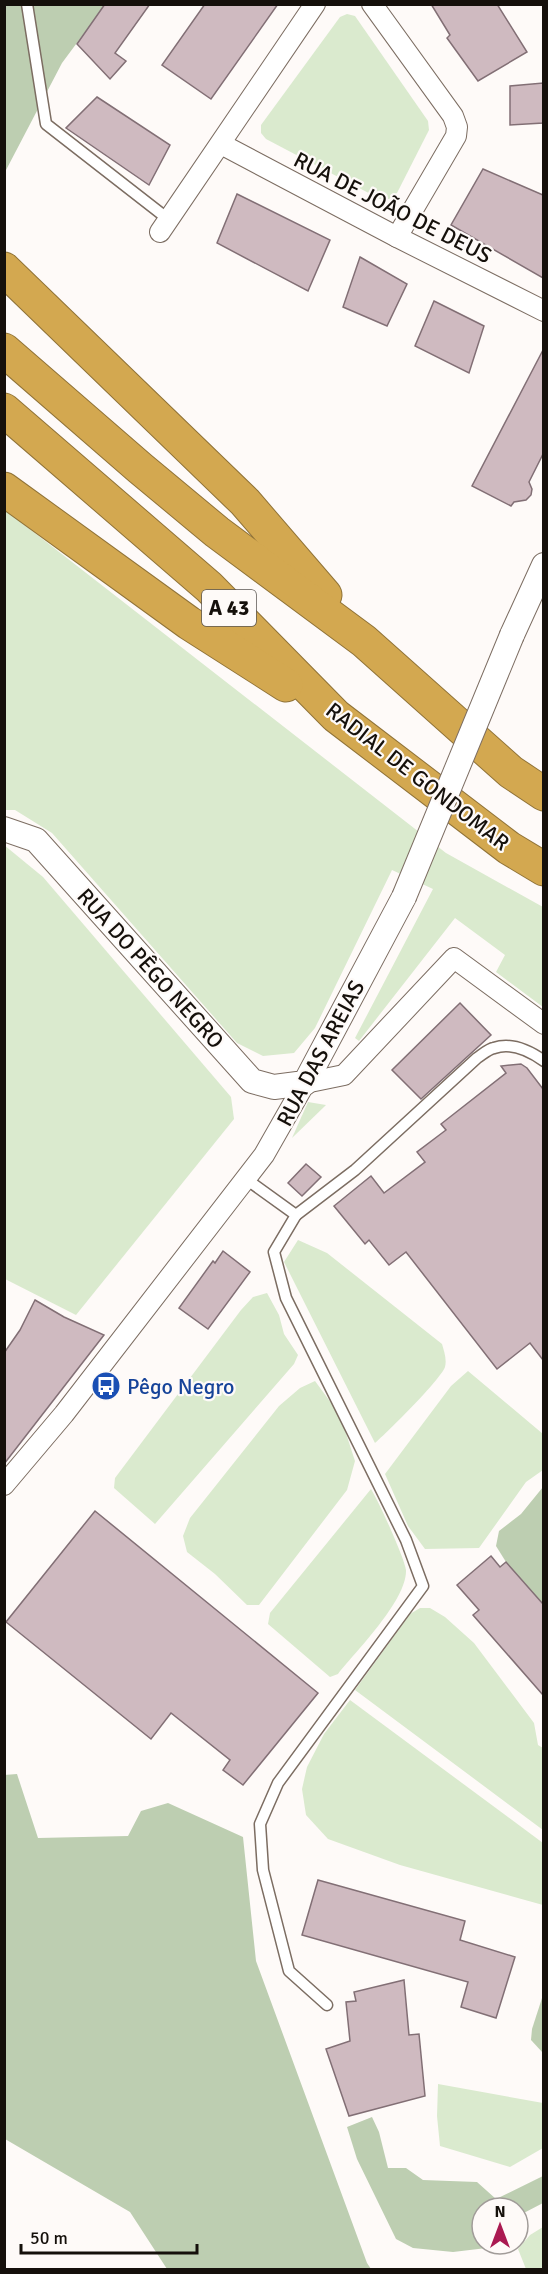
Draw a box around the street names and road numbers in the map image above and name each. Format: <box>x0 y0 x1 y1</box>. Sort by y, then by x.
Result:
street label: RUA DE JOÃO DE DEUS <box>289 146 496 269</box>
road number: A 43 <box>202 590 256 626</box>
street label: RADIAL DE GONDOMAR <box>321 696 515 856</box>
street label: RUA DO PÊGO NEGRO <box>72 883 230 1054</box>
street label: RUA DAS AREIAS <box>271 976 370 1131</box>

